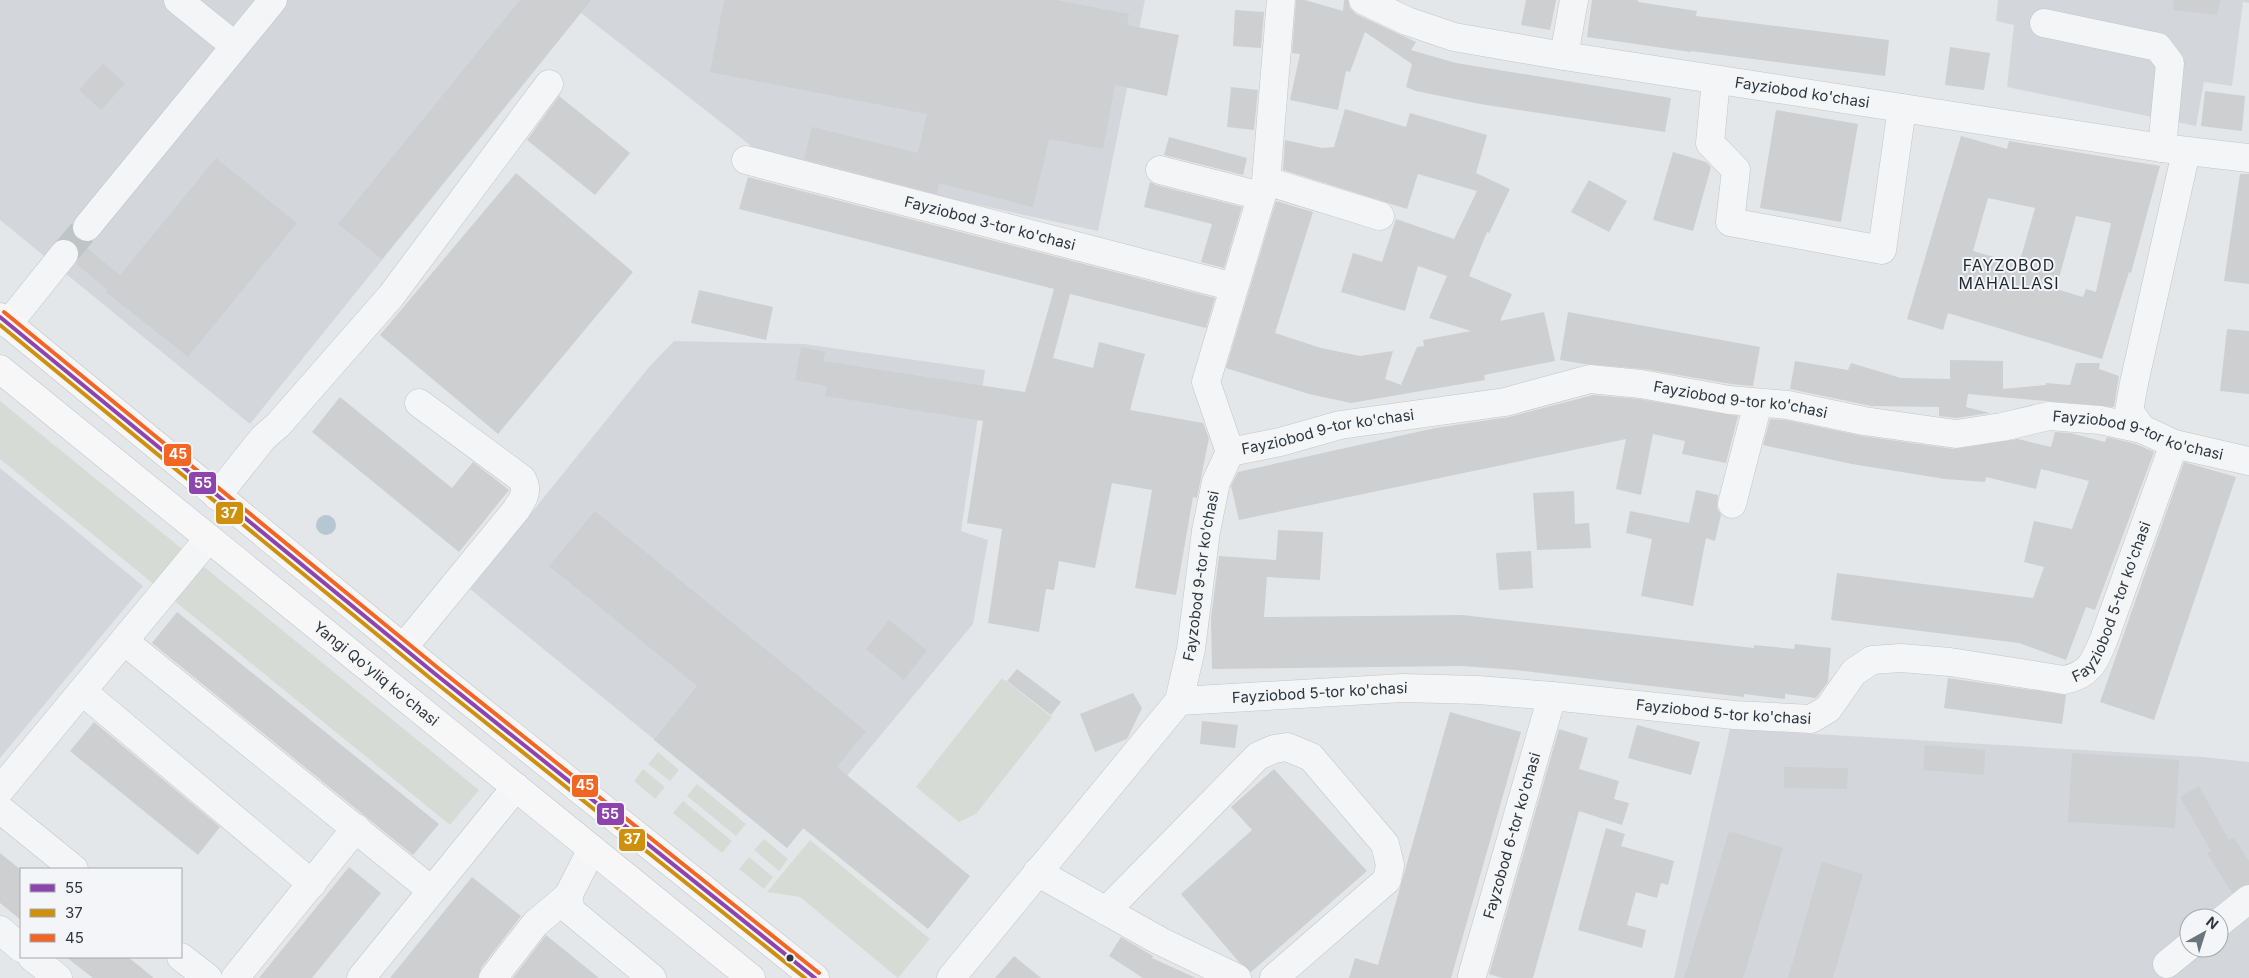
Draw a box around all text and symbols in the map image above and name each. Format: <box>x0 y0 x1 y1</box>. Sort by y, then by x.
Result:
street label: Fayziobod ko'chasi <box>1734 72 1871 112</box>
street label: Fayziobod 3-tor ko'chasi <box>902 192 1078 254</box>
district label: FAYZOBOD MAHALLASI <box>1958 255 2060 293</box>
street label: Fayziobod 9-tor ko'chasi <box>1652 376 1829 422</box>
street label: Fayziobod 9-tor ko'chasi <box>1240 405 1415 458</box>
street label: Fayziobod 9-tor ko'chasi <box>2052 406 2225 464</box>
line badge: 45 <box>163 443 192 467</box>
text: 45 <box>169 445 187 462</box>
line badge: 55 <box>188 471 217 495</box>
text: 55 <box>194 474 212 491</box>
street label: Fayzobod 9-tor ko'chasi <box>1179 489 1223 663</box>
line badge: 37 <box>215 501 244 525</box>
text: 37 <box>220 504 238 521</box>
street label: Fayziobod 5-tor ko'chasi <box>2069 519 2154 686</box>
street label: Yangi Qo'yliq ko'chasi <box>310 617 443 730</box>
street label: Fayziobod 5-tor ko'chasi <box>1231 678 1408 707</box>
street label: Fayziobod 5-tor ko'chasi <box>1635 695 1812 728</box>
street label: Fayzobod 6-tor ko'chasi <box>1479 750 1544 921</box>
line badge: 45 <box>571 774 599 798</box>
text: 45 <box>576 776 594 793</box>
line badge: 55 <box>596 802 625 826</box>
text: 55 <box>601 805 619 822</box>
line badge: 37 <box>618 828 646 852</box>
text: 37 <box>623 830 641 847</box>
legend <box>20 868 182 958</box>
text: 55 <box>65 878 83 897</box>
text: 37 <box>65 903 83 922</box>
north arrow <box>2179 908 2229 958</box>
text: N <box>2203 913 2222 932</box>
text: 45 <box>65 928 84 947</box>
unlabelled marker <box>785 953 795 963</box>

